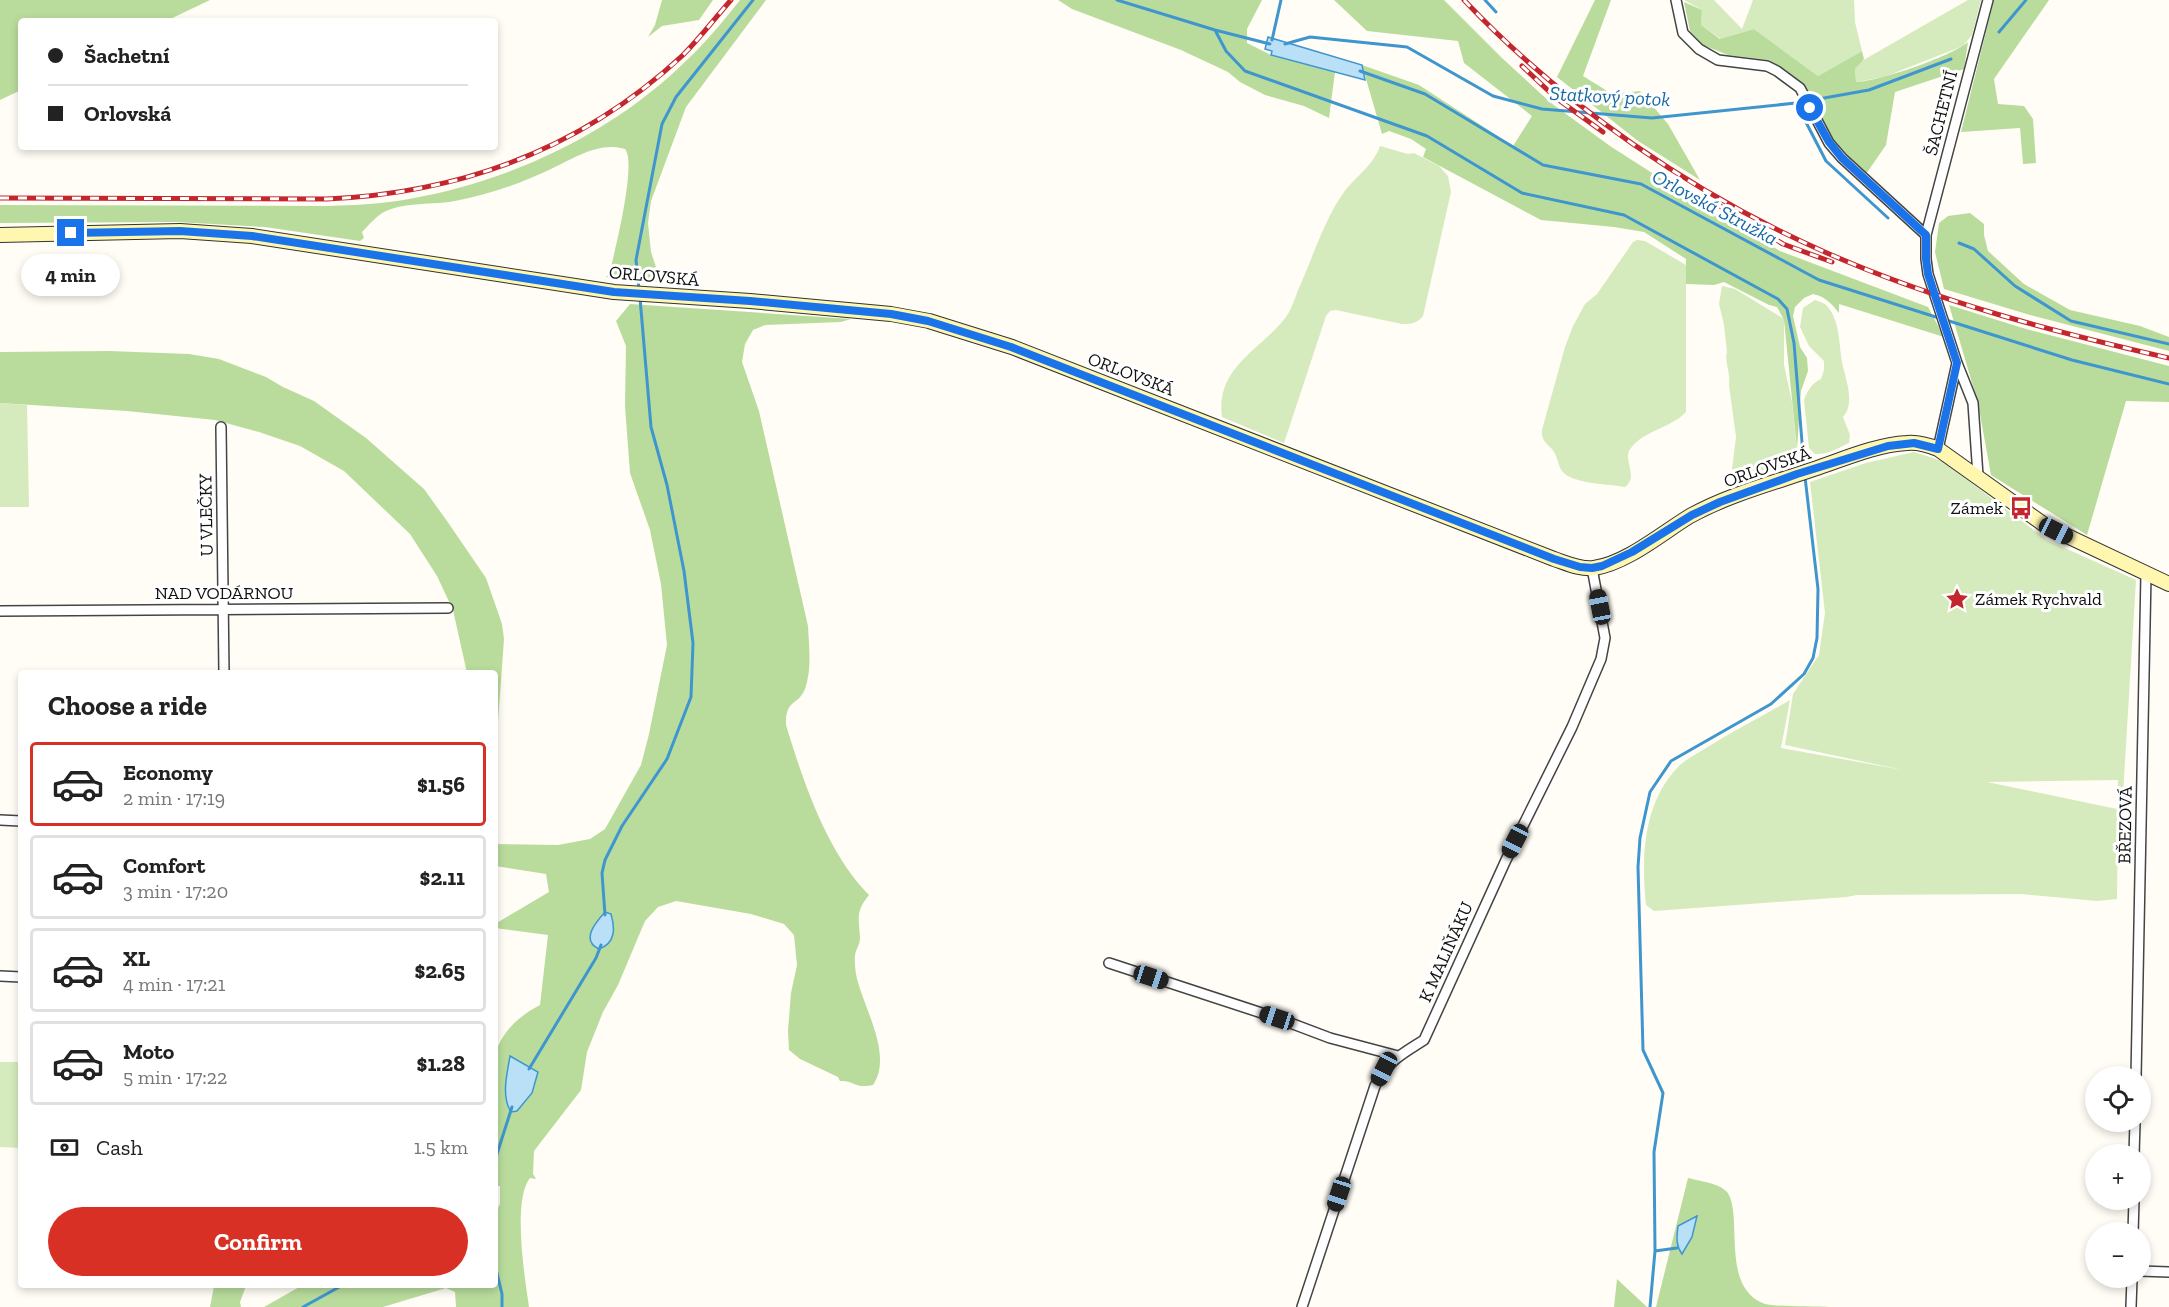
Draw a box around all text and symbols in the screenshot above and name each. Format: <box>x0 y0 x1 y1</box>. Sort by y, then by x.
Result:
text: Šachetní <box>84 42 170 69</box>
street label: ŠACHETNÍ <box>1920 68 1962 158</box>
water label: Statkový potok <box>1549 81 1671 111</box>
route start <box>1796 94 1823 121</box>
text: Orlovská <box>84 100 171 127</box>
water label: Orlovská Stružka <box>1648 164 1782 250</box>
route end <box>57 219 84 246</box>
callout: 4 min <box>22 254 121 296</box>
street label: ORLOVSKÁ <box>608 261 700 291</box>
text: 4 min <box>45 263 96 287</box>
street label: ORLOVSKÁ <box>1085 348 1178 401</box>
street label: ORLOVSKÁ <box>1721 442 1814 492</box>
street label: U VLEČKY <box>194 473 218 557</box>
bus stop icon: Zámek <box>2008 495 2034 521</box>
place label: Zámek <box>1951 497 2004 519</box>
car <box>2036 515 2076 547</box>
street label: NAD VODÁRNOU <box>155 582 293 604</box>
place icon: Zámek Rychvald <box>1944 586 1970 612</box>
car <box>1588 588 1612 626</box>
place label: Zámek Rychvald <box>1975 588 2102 610</box>
text: Choose a ride <box>48 690 207 722</box>
icon: car <box>51 757 105 811</box>
text: Economy <box>123 759 213 786</box>
text: $1.56 <box>417 771 465 798</box>
text: 2 min · 17:19 <box>123 786 225 810</box>
street label: BŘEZOVÁ <box>2113 786 2137 864</box>
car <box>1499 821 1531 861</box>
icon: car <box>51 850 105 904</box>
text: Comfort <box>123 852 205 879</box>
text: $2.11 <box>420 864 465 891</box>
text: 3 min · 17:20 <box>123 879 228 903</box>
street label: K MALIŇÁKU <box>1414 898 1478 1006</box>
icon: car <box>51 943 105 997</box>
text: XL <box>123 945 150 972</box>
text: $2.65 <box>414 957 465 984</box>
car <box>1131 963 1171 991</box>
text: 4 min · 17:21 <box>123 972 225 996</box>
car <box>1257 1004 1297 1032</box>
icon: car <box>51 1036 105 1090</box>
text: Moto <box>123 1038 174 1065</box>
car <box>1368 1049 1400 1089</box>
text: $1.28 <box>417 1050 465 1077</box>
text: 5 min · 17:22 <box>123 1065 227 1089</box>
map controls <box>2085 1066 2151 1288</box>
button: locate <box>2085 1066 2151 1132</box>
icon: cash <box>48 1131 81 1164</box>
text: Cash <box>96 1134 143 1161</box>
text: 1.5 km <box>414 1135 468 1159</box>
button: + <box>2085 1144 2151 1210</box>
car <box>1325 1174 1353 1214</box>
button: Confirm <box>48 1207 468 1276</box>
button: − <box>2085 1222 2151 1288</box>

